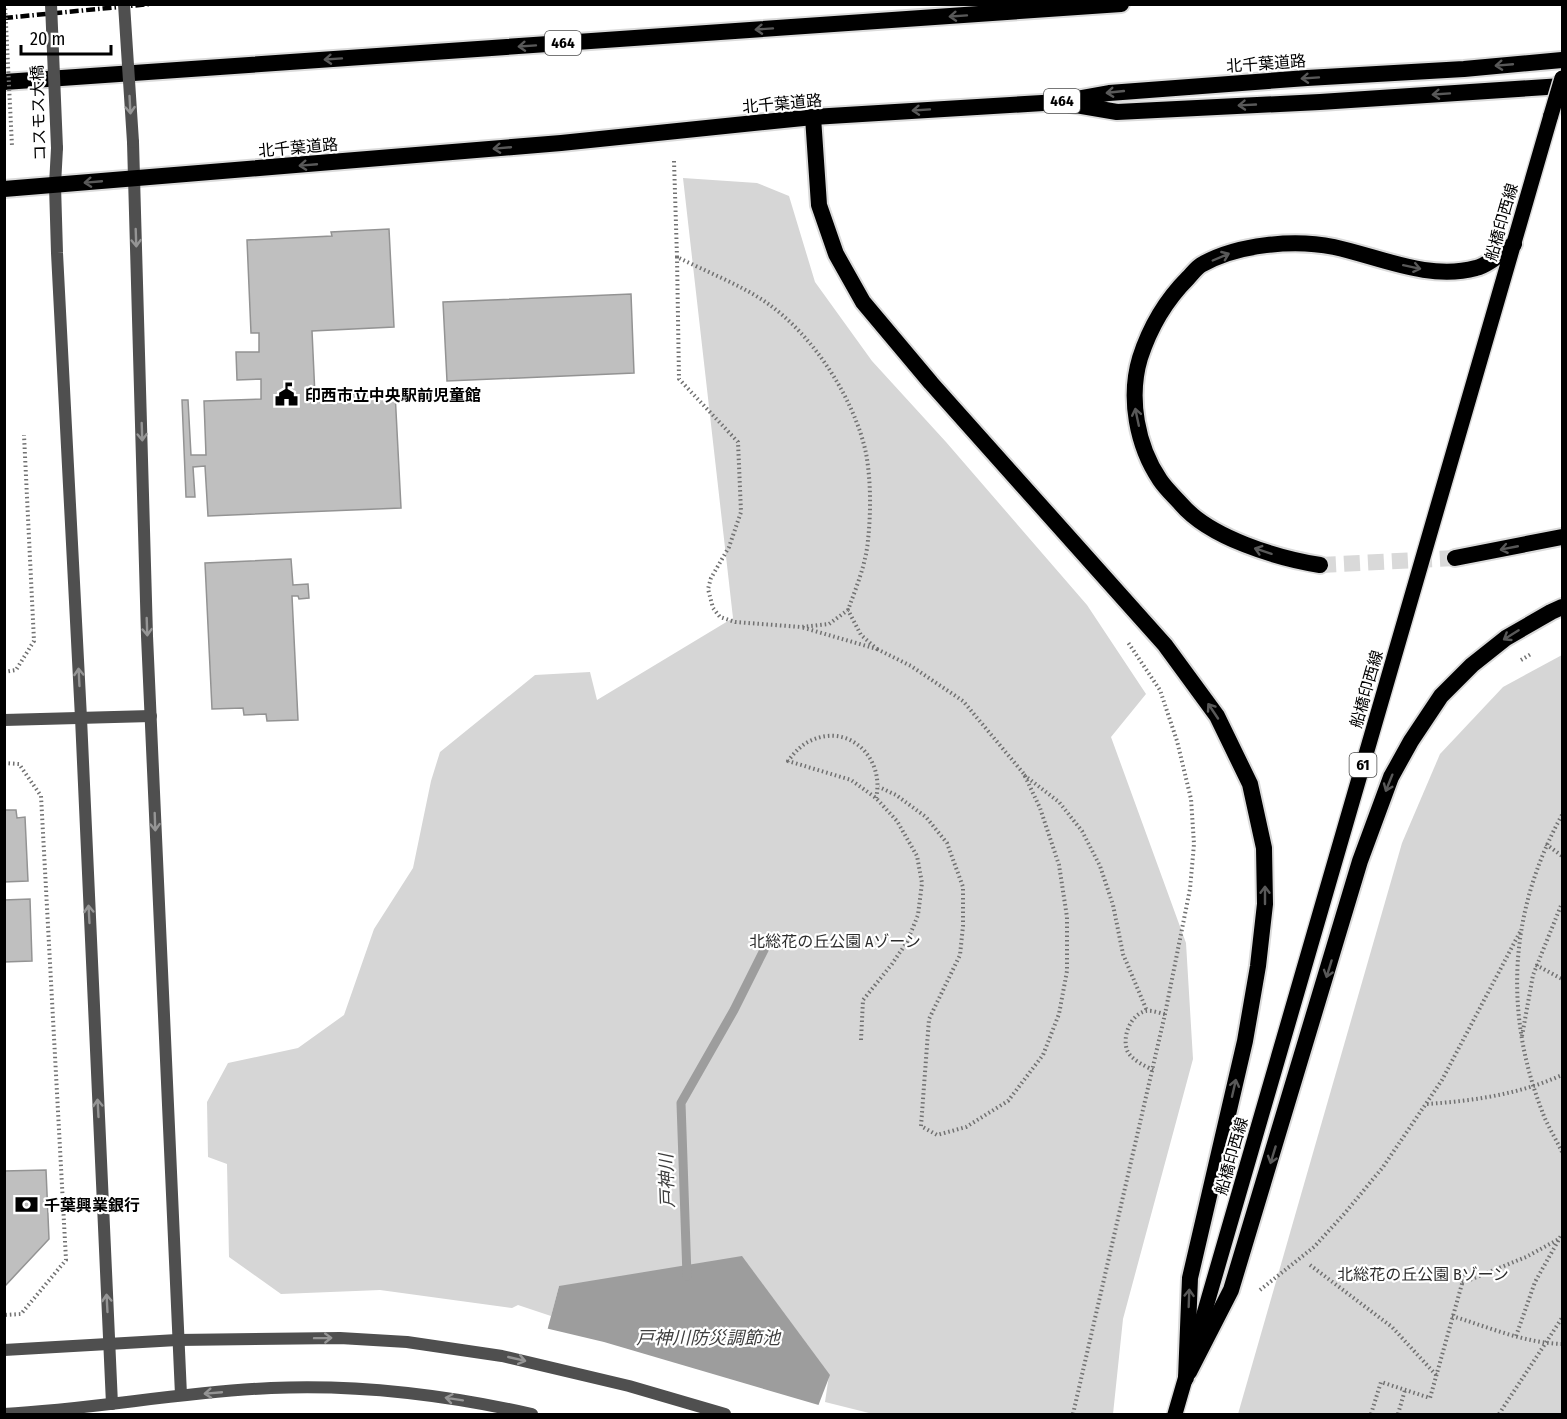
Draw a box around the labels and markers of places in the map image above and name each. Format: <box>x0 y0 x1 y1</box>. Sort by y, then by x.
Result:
public building icon: 印西市立中央駅前児童館 <box>274 382 300 408</box>
place label: 印西市立中央駅前児童館 <box>305 386 481 405</box>
bank icon: 千葉興業銀行 <box>13 1192 39 1218</box>
place label: 千葉興業銀行 <box>44 1196 140 1215</box>

